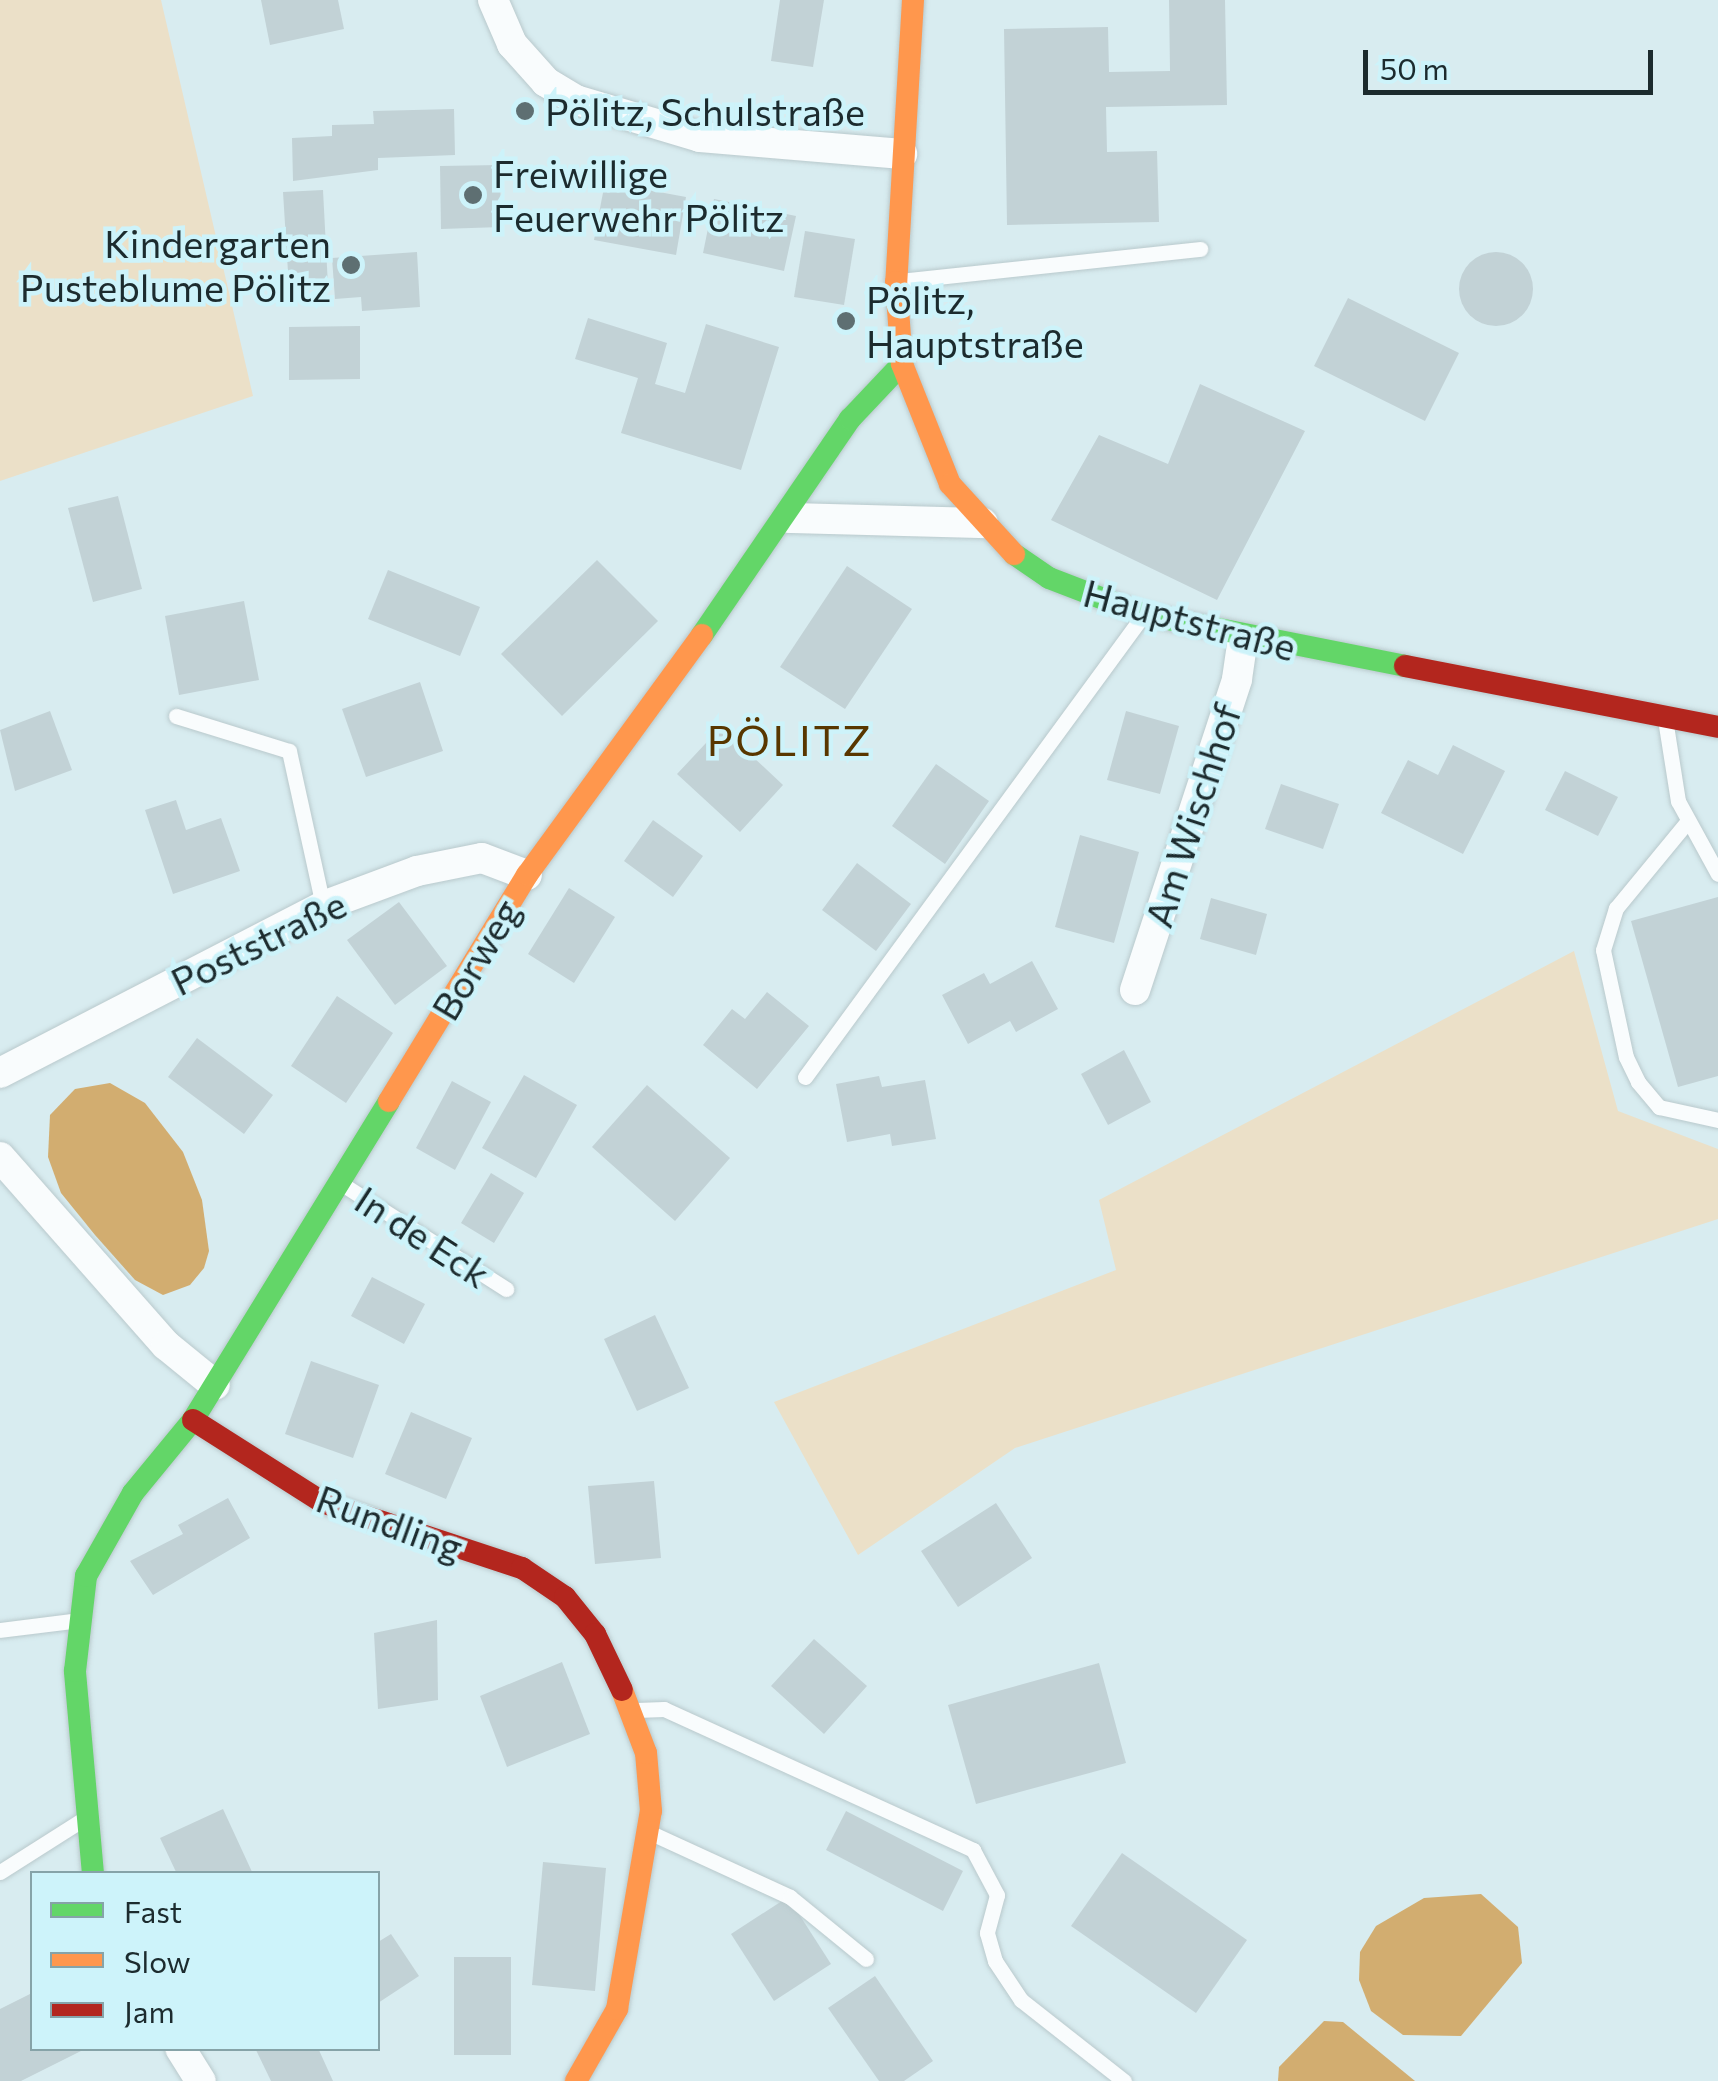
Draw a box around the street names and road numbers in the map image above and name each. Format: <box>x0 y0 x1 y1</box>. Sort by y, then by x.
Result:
street label: Hauptstraße <box>1079 569 1301 669</box>
street label: Am Wischhof <box>1134 698 1250 932</box>
street label: Poststraße <box>163 880 353 1004</box>
street label: Borweg <box>421 890 529 1028</box>
street label: In de Eck <box>347 1176 499 1296</box>
street label: Rundling <box>311 1475 469 1569</box>

